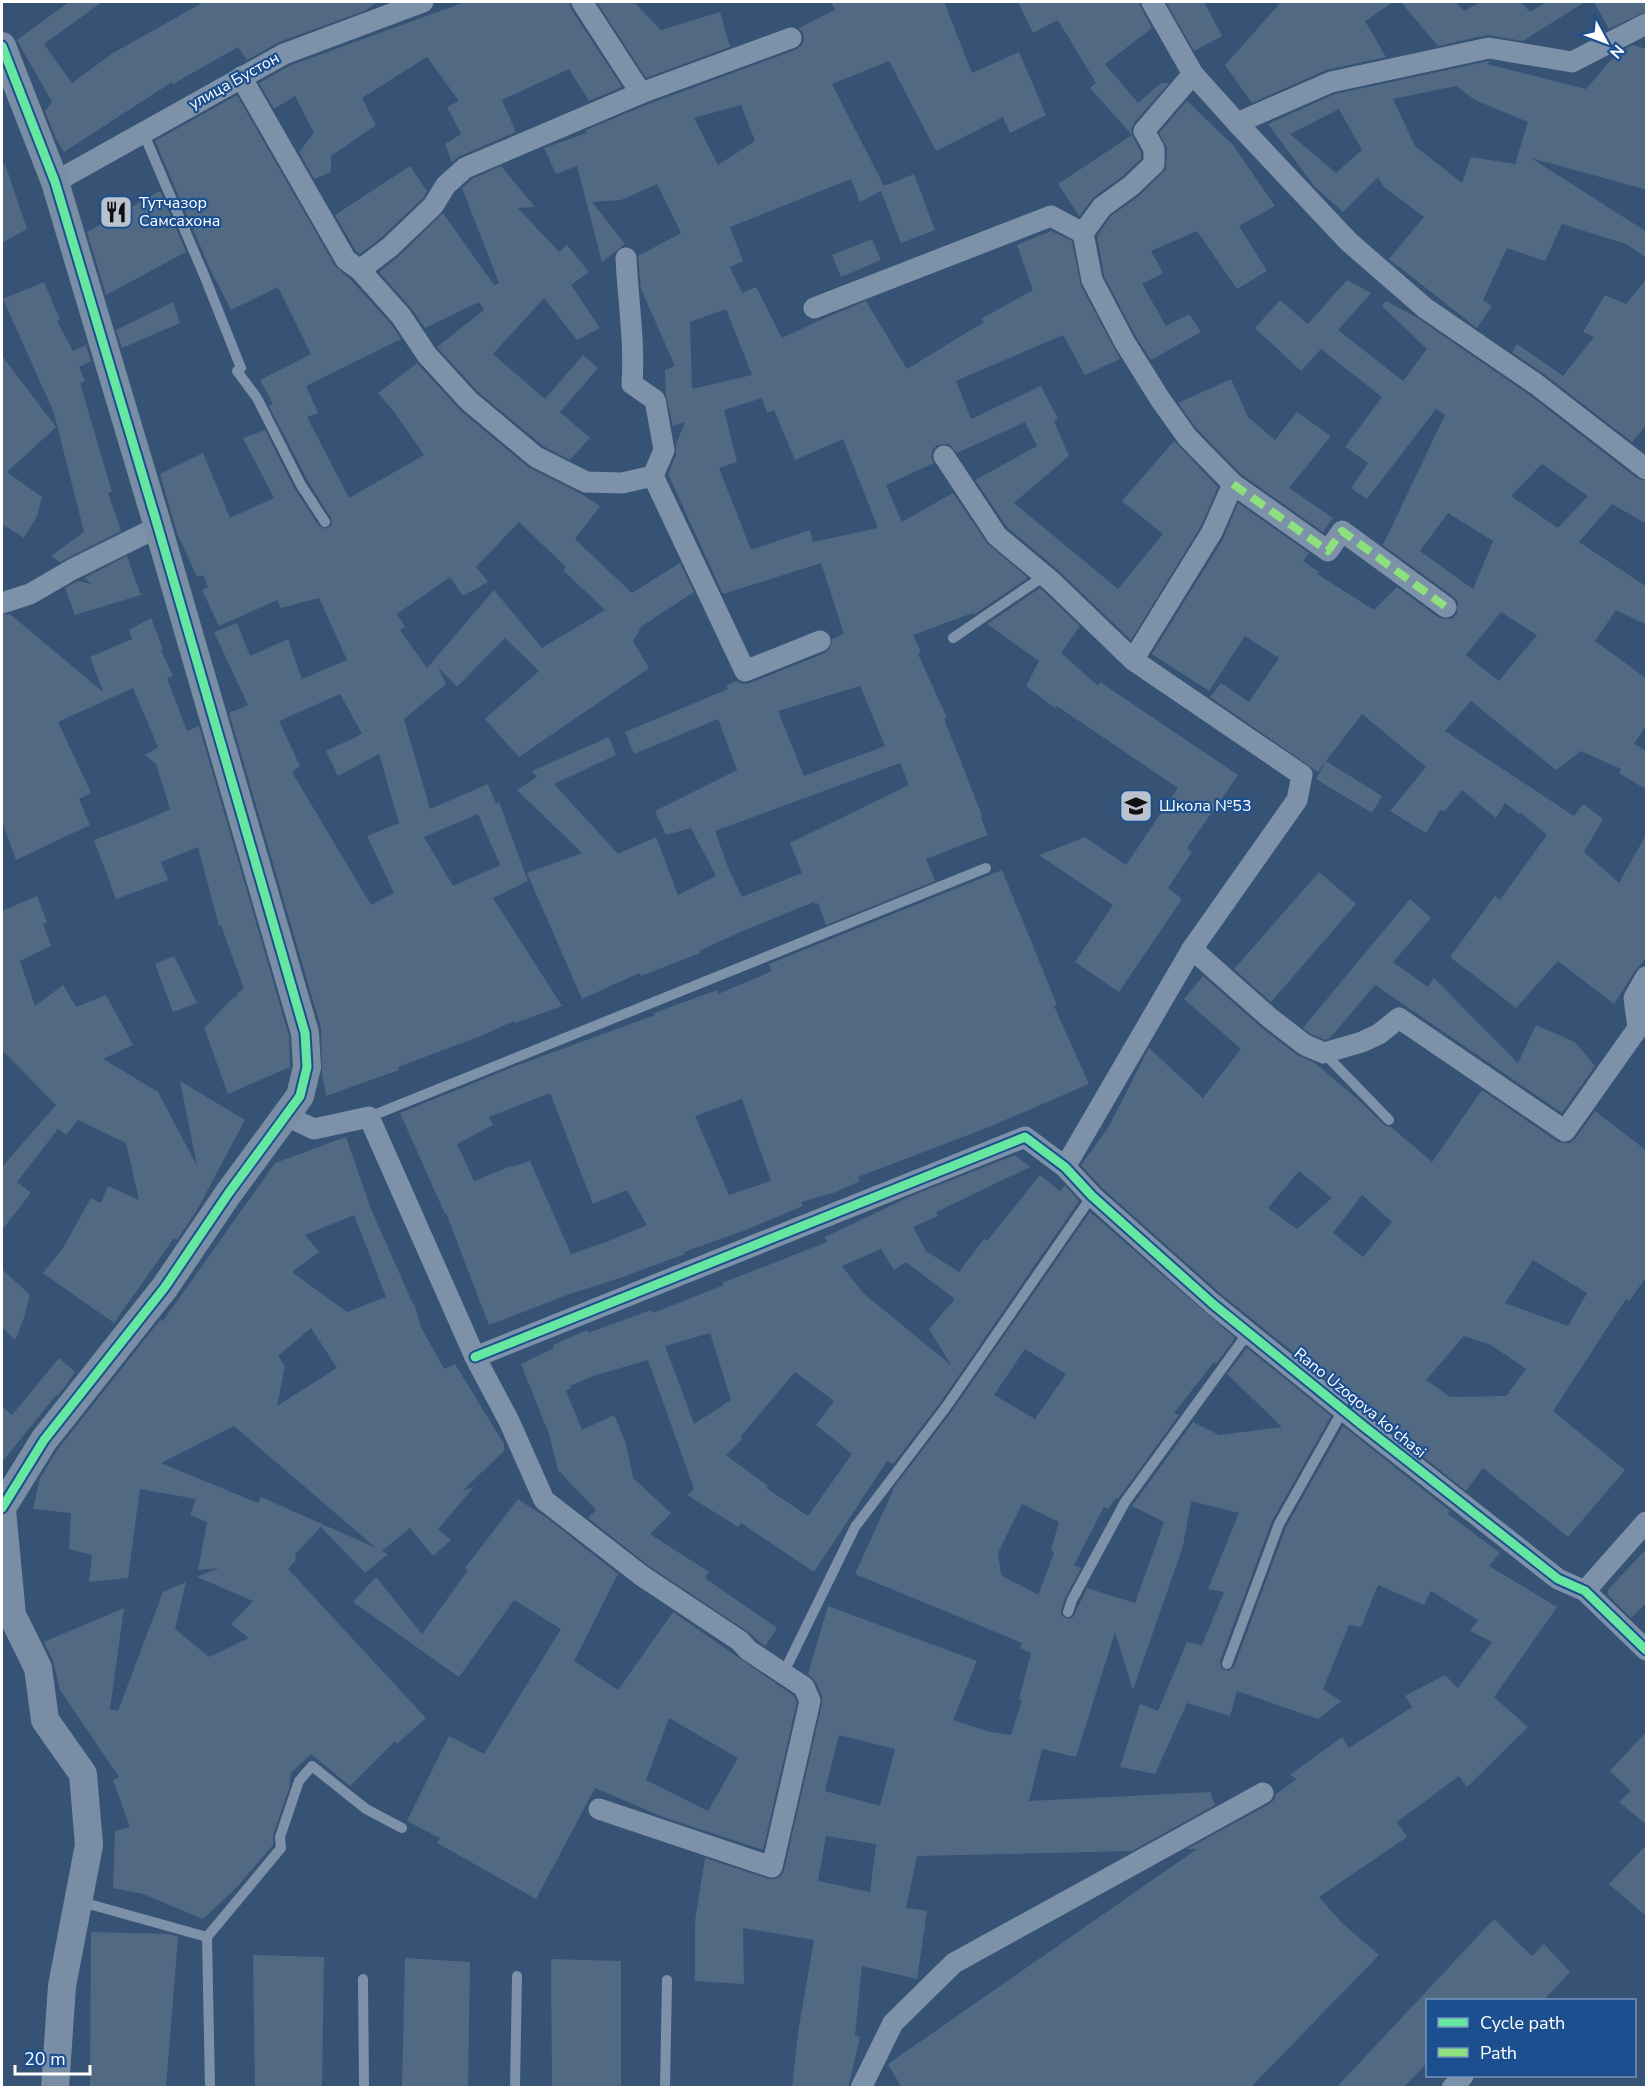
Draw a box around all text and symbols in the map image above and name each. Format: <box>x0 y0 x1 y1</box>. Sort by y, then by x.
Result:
north arrow <box>1576 12 1636 72</box>
text: N <box>1604 39 1629 63</box>
street label: улица Бустон <box>185 47 283 115</box>
place label: Тутчазор Самсахона <box>139 192 220 232</box>
restaurant icon: Тутчазор Самсахона <box>98 194 134 230</box>
school or university icon: Школа №53 <box>1118 788 1154 824</box>
place label: Школа №53 <box>1159 795 1252 817</box>
street label: Rano Uzoqova ko'chasi <box>1289 1343 1431 1463</box>
legend <box>1426 1999 1636 2077</box>
text: Cycle path <box>1480 2011 1565 2035</box>
scale bar <box>15 2038 90 2076</box>
text: Path <box>1480 2041 1517 2065</box>
text: 20 m <box>24 2047 66 2071</box>

